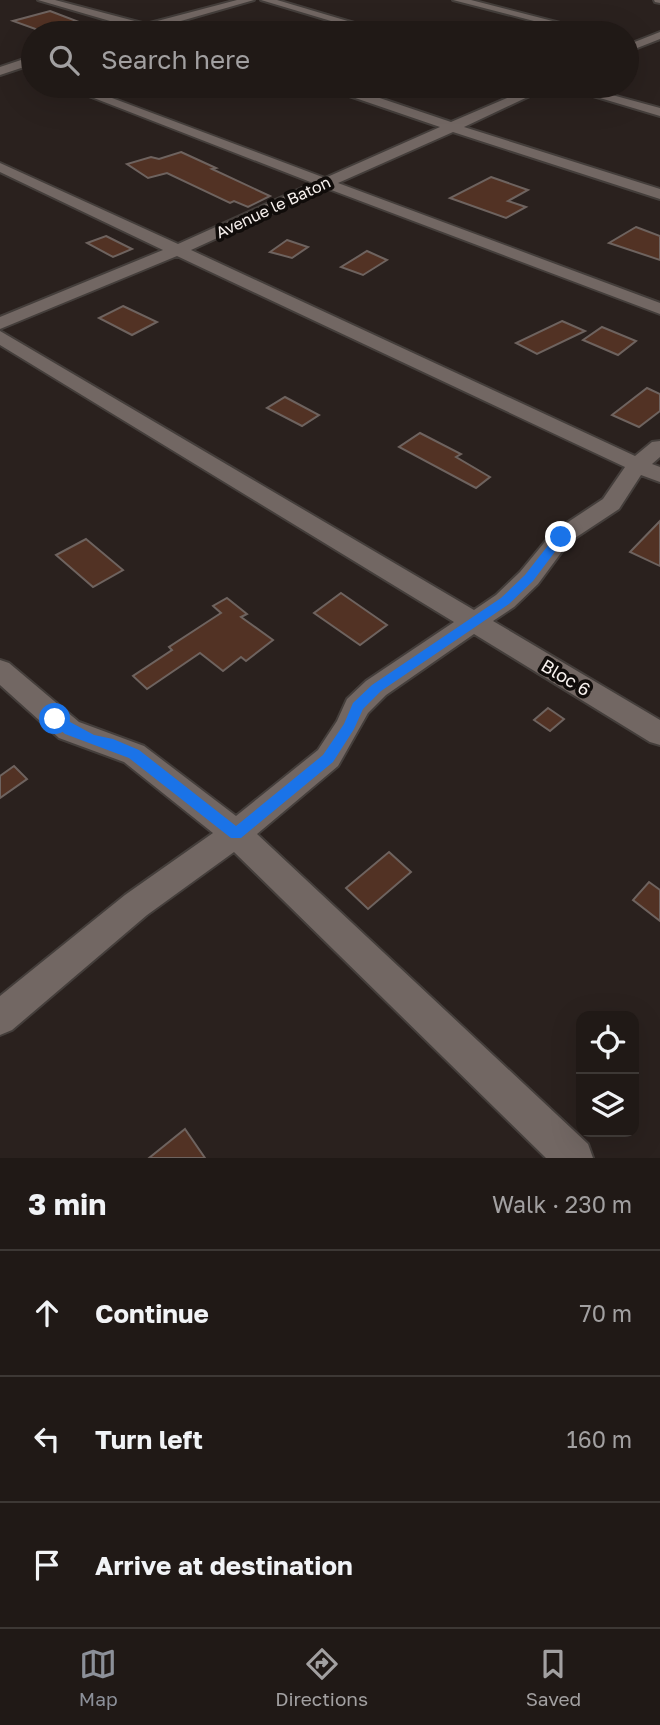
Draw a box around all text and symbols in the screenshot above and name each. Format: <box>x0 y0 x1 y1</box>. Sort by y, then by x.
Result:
search box <box>21 21 639 98</box>
icon: search <box>45 41 83 79</box>
text: Search here <box>101 44 250 75</box>
street label: Avenue le Baton <box>213 172 333 242</box>
route end <box>545 521 576 552</box>
street label: Bloc 6 <box>537 654 595 700</box>
route start <box>39 703 70 734</box>
map controls <box>576 1011 639 1137</box>
button: locate <box>576 1011 639 1074</box>
button: layers <box>576 1074 639 1137</box>
text: 3 min <box>28 1186 106 1222</box>
text: Walk · 230 m <box>492 1190 632 1218</box>
icon: ahead <box>28 1294 66 1332</box>
text: Continue <box>95 1298 209 1329</box>
text: 70 m <box>579 1299 632 1327</box>
icon: left <box>28 1420 66 1458</box>
text: Turn left <box>95 1424 203 1455</box>
text: 160 m <box>567 1425 632 1453</box>
icon: arrive <box>28 1546 66 1584</box>
text: Arrive at destination <box>95 1550 353 1581</box>
tab: Map <box>79 1645 118 1710</box>
tab: Directions <box>275 1645 368 1710</box>
tab: Saved <box>526 1645 581 1710</box>

